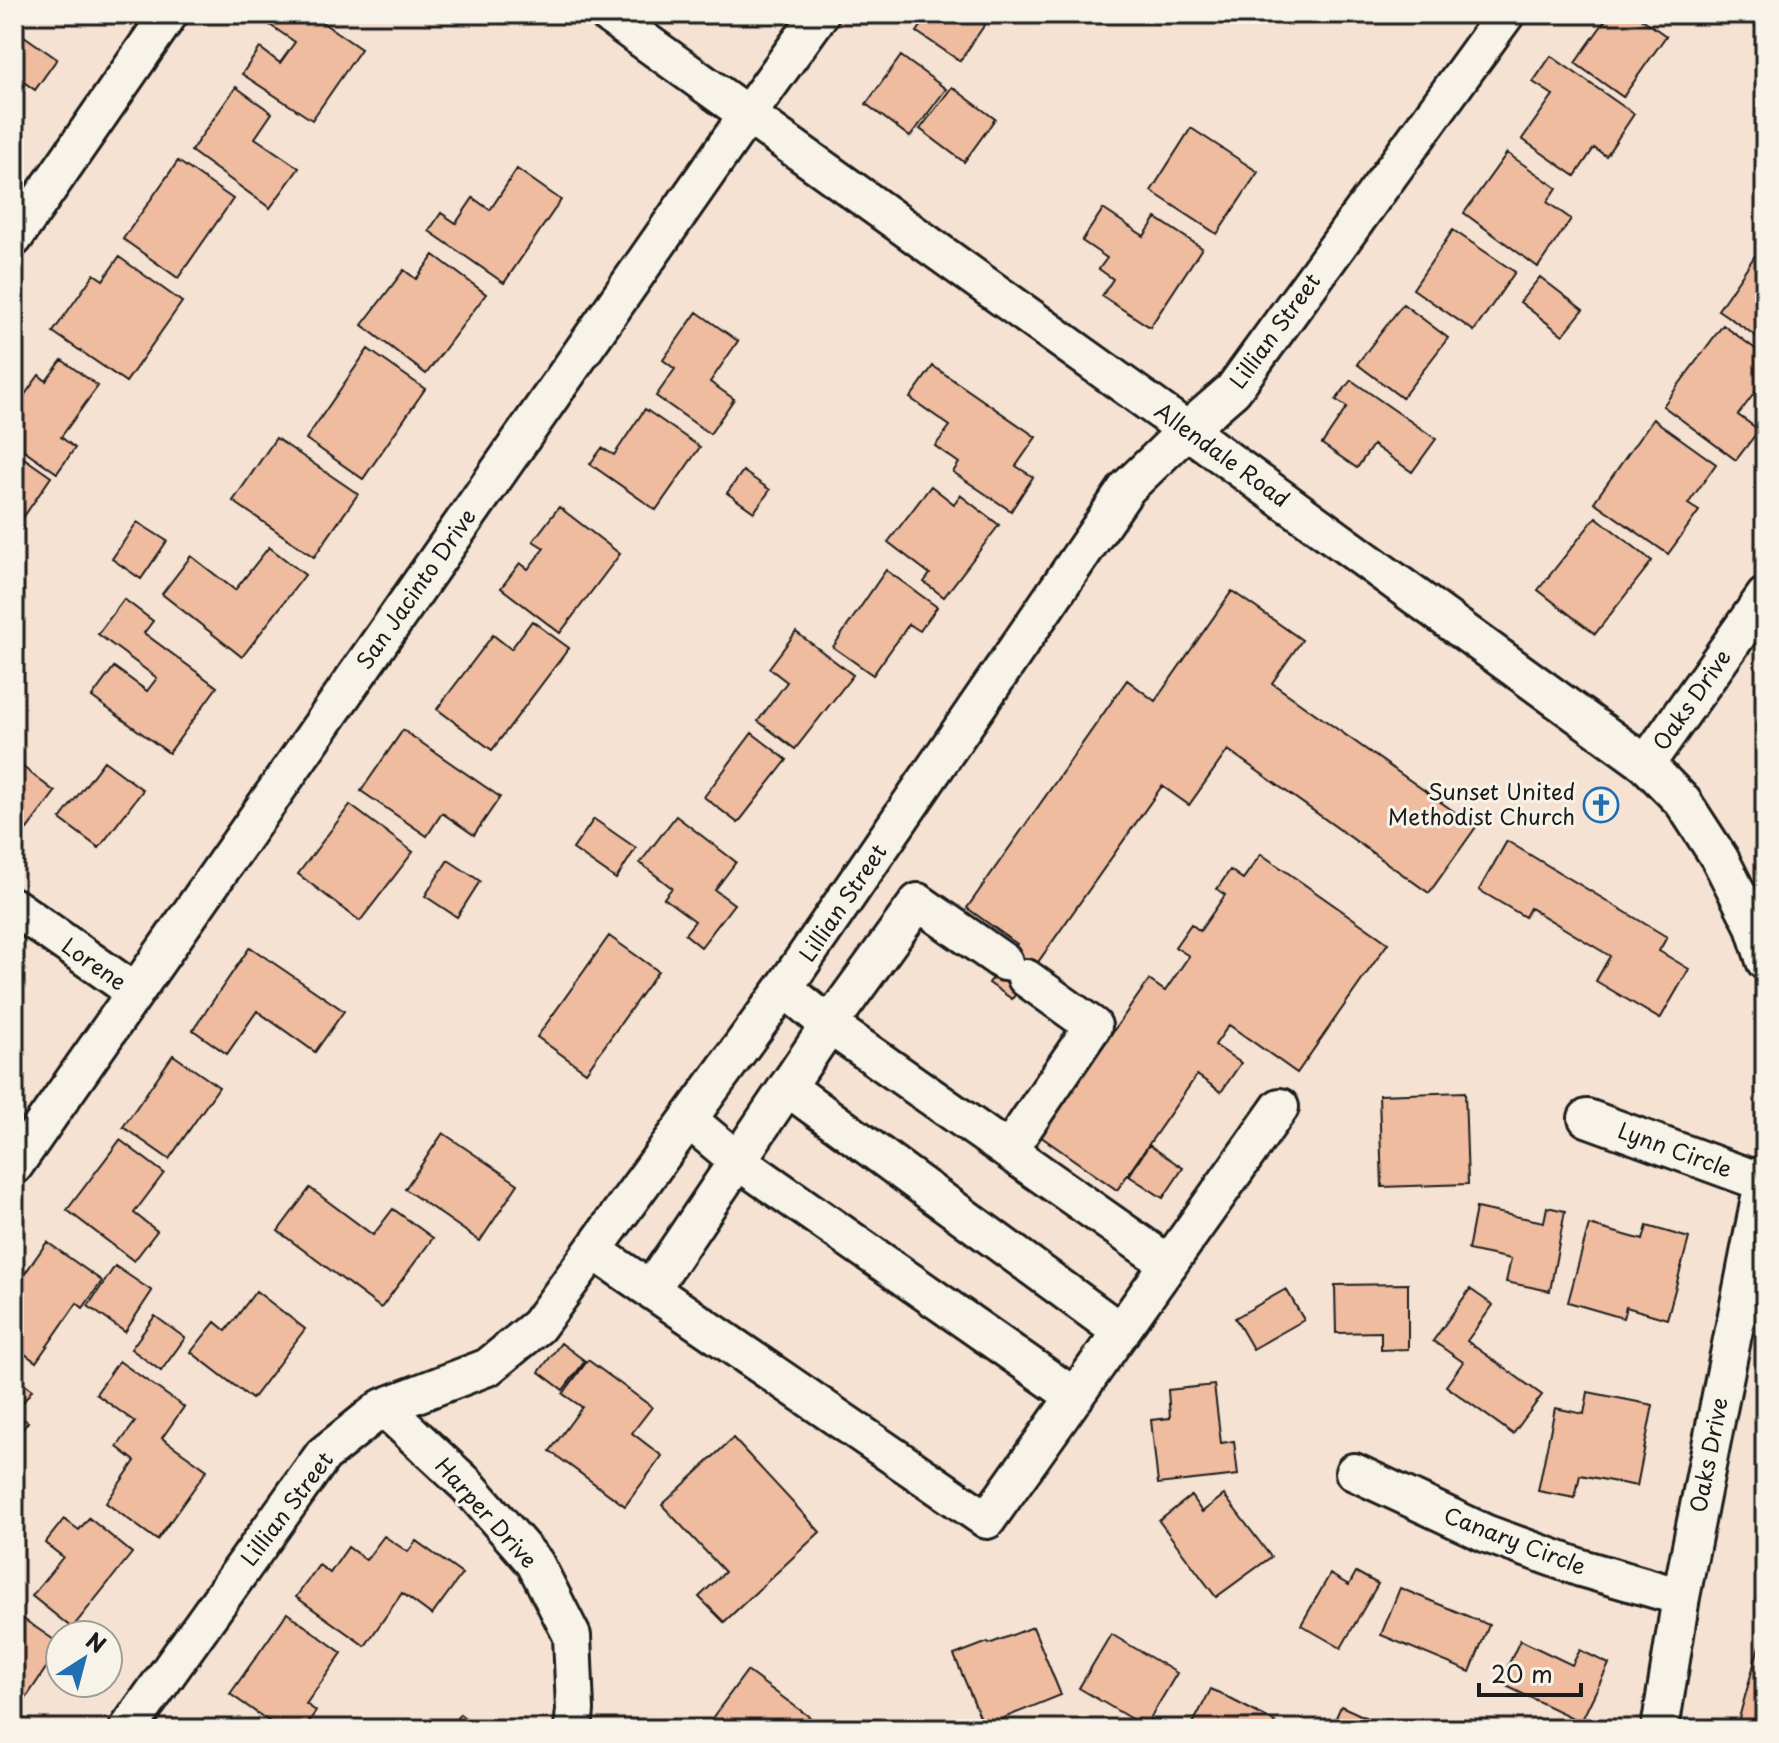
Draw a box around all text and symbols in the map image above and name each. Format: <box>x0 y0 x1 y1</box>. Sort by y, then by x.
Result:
street label: Lillian Street <box>1220 265 1327 395</box>
street label: Allendale Road <box>1149 393 1297 514</box>
street label: San Jacinto Drive <box>347 501 483 675</box>
street label: Oaks Drive <box>1644 642 1738 756</box>
place label: Sunset United Methodist Church <box>1388 774 1575 832</box>
church icon: Sunset United Methodist Church <box>1582 786 1620 824</box>
street label: Lillian Street <box>790 837 893 968</box>
street label: Lorene <box>56 929 134 997</box>
street label: Lynn Circle <box>1614 1113 1737 1185</box>
street label: Oaks Drive <box>1680 1394 1735 1515</box>
street label: Lillian Street <box>232 1444 340 1572</box>
street label: Harper Drive <box>428 1449 546 1575</box>
street label: Canary Circle <box>1440 1497 1591 1582</box>
north arrow <box>44 1619 124 1699</box>
text: N <box>80 1623 113 1660</box>
scale bar <box>1479 1647 1581 1697</box>
text: 20 m <box>1491 1655 1553 1691</box>

